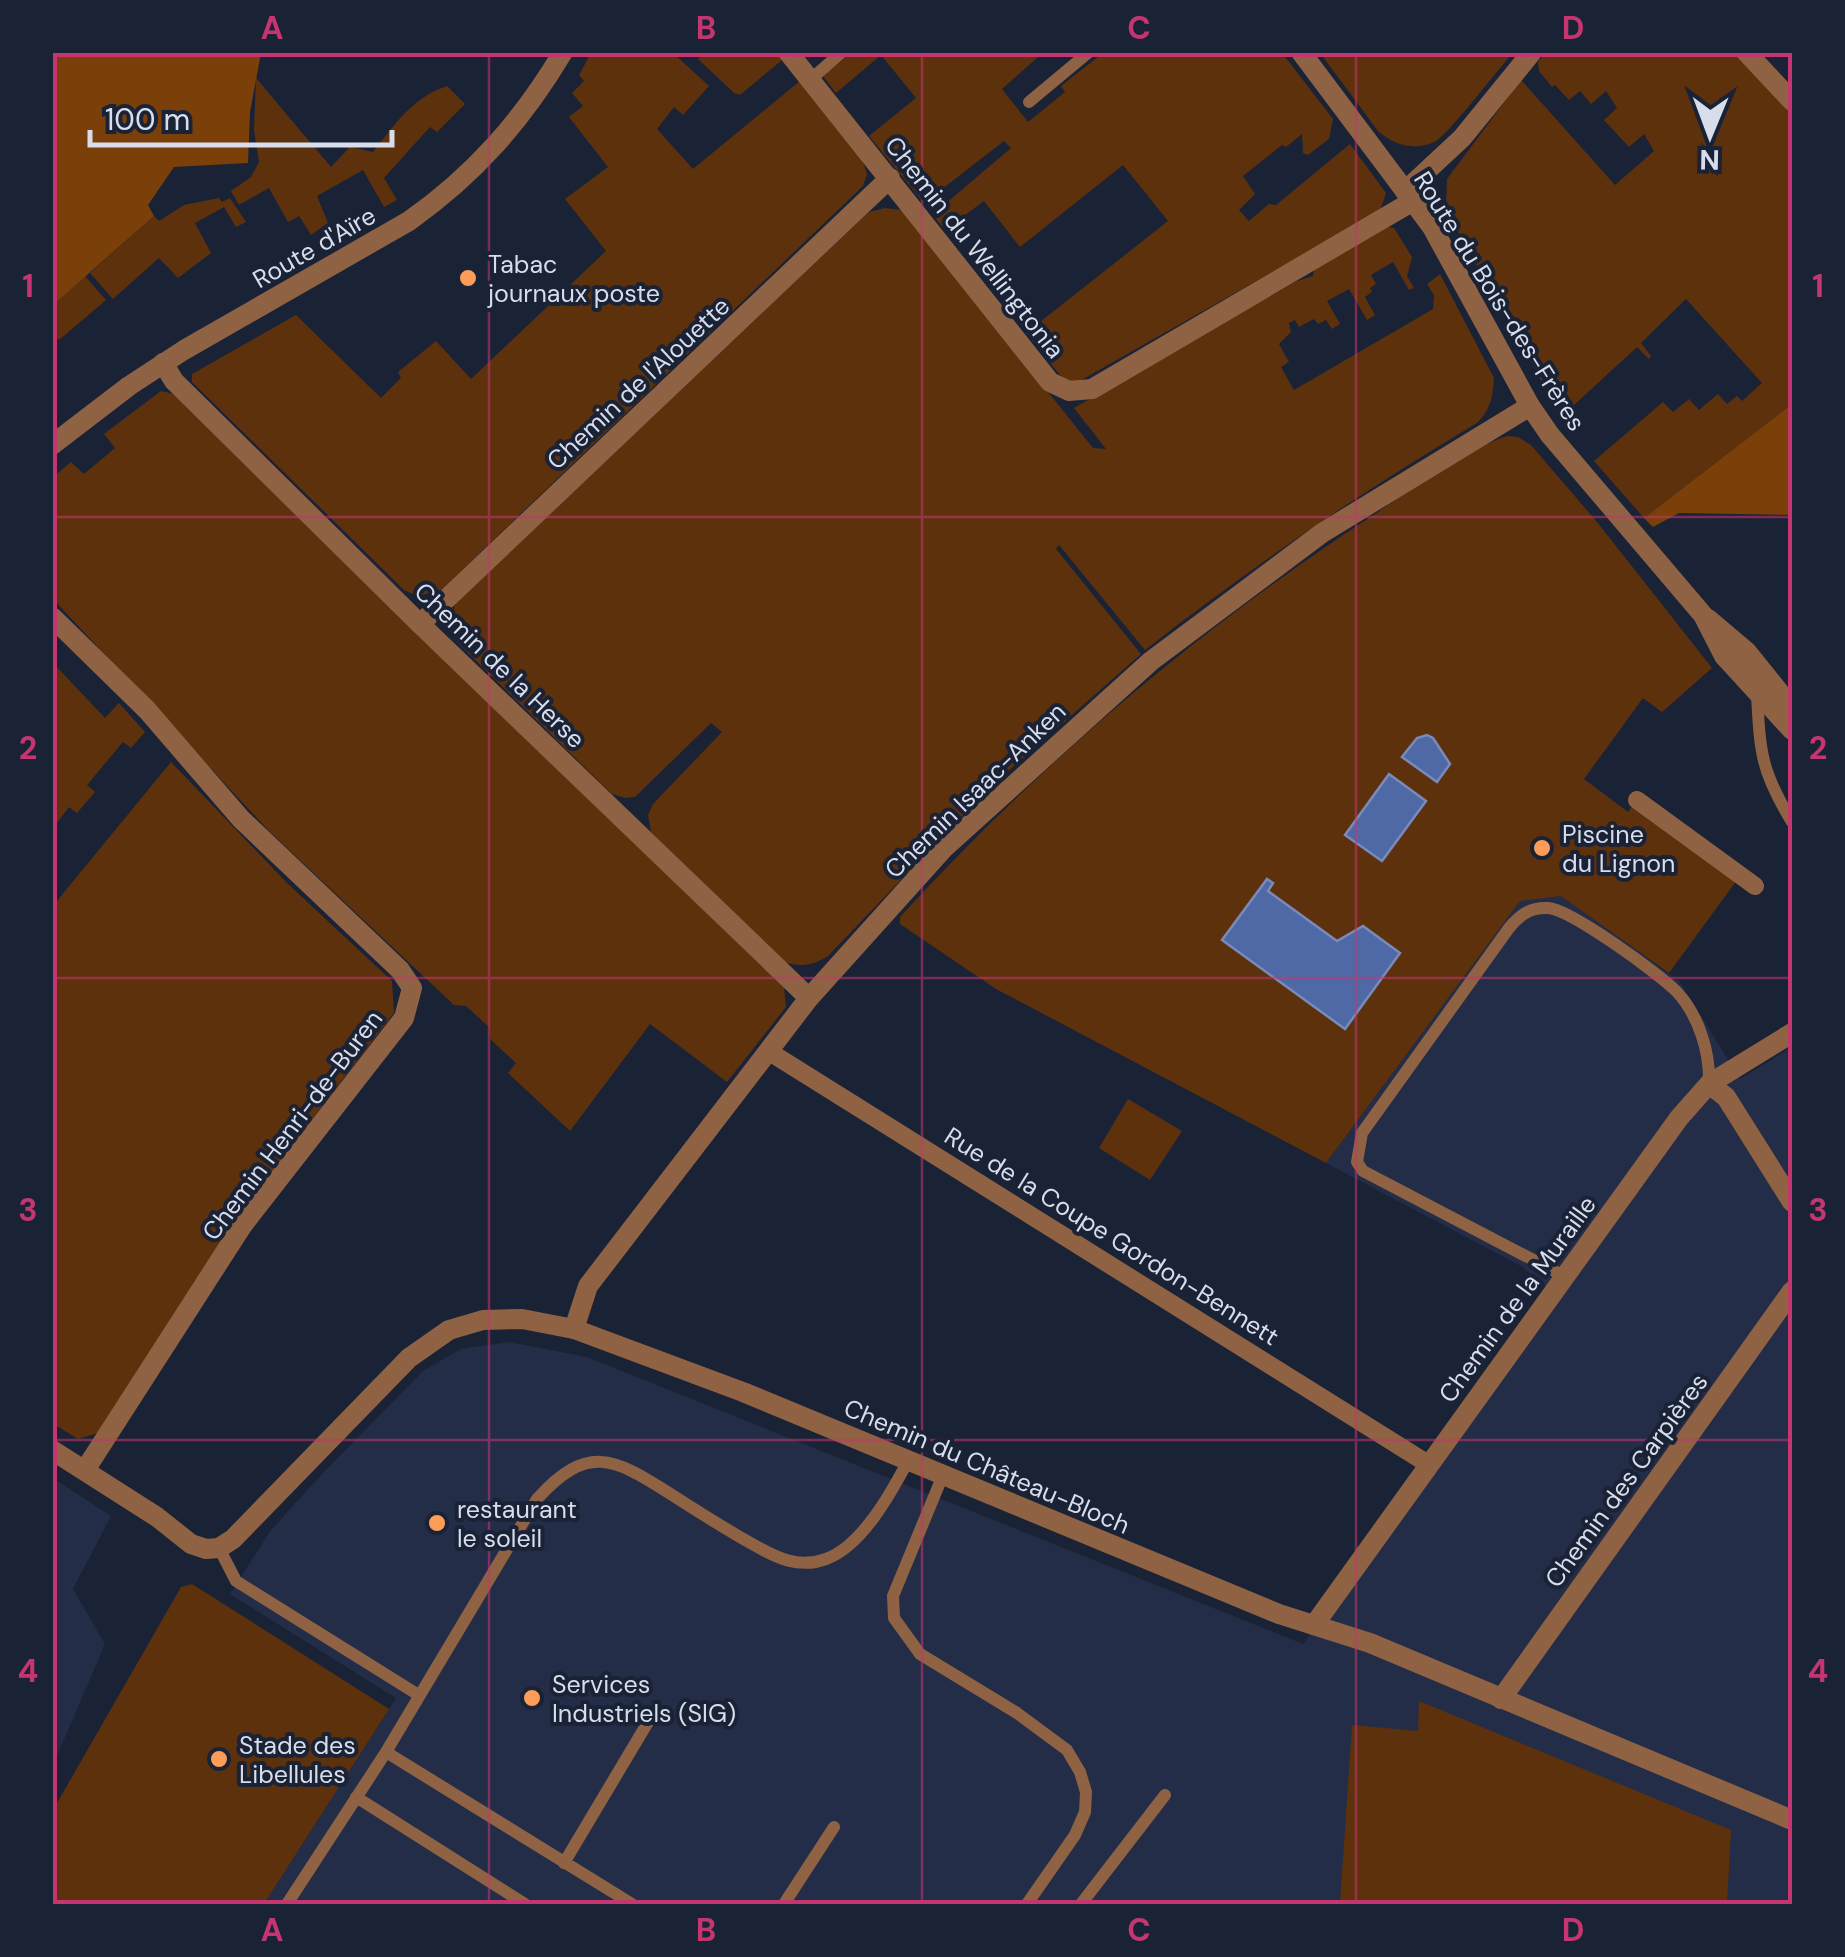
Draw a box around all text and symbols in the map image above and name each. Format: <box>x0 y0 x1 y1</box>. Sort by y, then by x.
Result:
text: A <box>261 7 283 49</box>
text: B <box>696 7 716 49</box>
text: C <box>1127 7 1151 49</box>
text: D <box>1562 7 1584 49</box>
scale bar <box>90 85 392 147</box>
north arrow <box>1660 85 1760 185</box>
text: 100 m <box>105 100 190 139</box>
street label: Chemin du Wellingtonia <box>877 129 1072 365</box>
text: N <box>1699 141 1720 178</box>
street label: Route du Bois-des-Frères <box>1406 165 1593 437</box>
street label: Route d'Aïre <box>247 199 382 296</box>
place label: Tabac journaux poste <box>487 248 660 310</box>
text: 1 <box>22 265 34 307</box>
text: 1 <box>1812 265 1824 307</box>
marker: Tabac journaux poste <box>457 267 479 289</box>
street label: Chemin de l'Alouette <box>540 290 737 477</box>
street label: Chemin de la Herse <box>407 575 592 756</box>
street label: Chemin Isaac-Anken <box>878 695 1073 885</box>
text: 2 <box>19 727 37 769</box>
text: 2 <box>1809 727 1827 769</box>
place label: Piscine du Lignon <box>1562 818 1675 880</box>
marker: Piscine du Lignon <box>1531 837 1553 859</box>
street label: Chemin Henri-de-Buren <box>195 1003 390 1247</box>
street label: Rue de la Coupe Gordon-Bennett <box>938 1120 1285 1353</box>
text: 3 <box>18 1189 38 1231</box>
street label: Chemin de la Muraille <box>1431 1189 1604 1409</box>
text: 3 <box>1808 1189 1828 1231</box>
street label: Chemin des Carpières <box>1538 1367 1715 1594</box>
street label: Chemin du Château-Bloch <box>839 1391 1135 1542</box>
place label: restaurant le soleil <box>457 1493 577 1555</box>
marker: restaurant le soleil <box>426 1512 448 1534</box>
text: 4 <box>18 1650 38 1692</box>
text: 4 <box>1808 1650 1828 1692</box>
place label: Services Industriels (SIG) <box>552 1668 736 1730</box>
marker: Services Industriels (SIG) <box>521 1687 543 1709</box>
place label: Stade des Libellules <box>239 1729 356 1791</box>
marker: Stade des Libellules <box>208 1748 230 1770</box>
text: A <box>261 1909 283 1951</box>
text: B <box>696 1909 716 1951</box>
text: C <box>1127 1909 1151 1951</box>
text: D <box>1562 1909 1584 1951</box>

